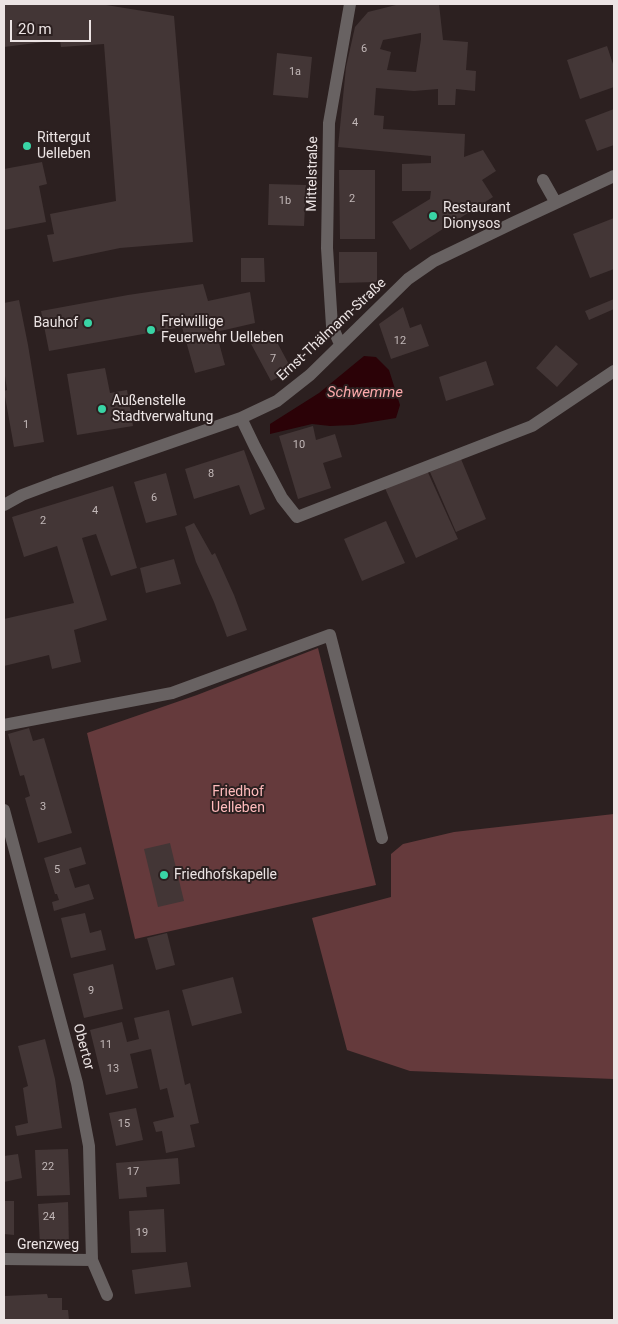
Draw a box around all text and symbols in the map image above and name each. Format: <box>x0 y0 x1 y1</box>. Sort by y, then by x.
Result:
scale bar <box>12 10 94 42</box>
text: 20 m <box>18 20 52 38</box>
house number: 6 <box>361 42 367 56</box>
house number: 1a <box>289 65 301 79</box>
house number: 4 <box>352 116 358 130</box>
place label: Rittergut Uelleben <box>37 130 91 162</box>
street label: Mittelstraße <box>304 136 322 212</box>
marker: Rittergut Uelleben <box>21 140 33 152</box>
house number: 2 <box>349 192 355 206</box>
house number: 1b <box>279 194 291 208</box>
place label: Restaurant Dionysos <box>443 200 511 232</box>
marker: Restaurant Dionysos <box>427 210 439 222</box>
street label: Ernst-Thälmann-Straße <box>274 275 390 385</box>
place label: Freiwillige Feuerwehr Uelleben <box>161 314 284 347</box>
place label: Bauhof <box>33 315 78 331</box>
marker: Bauhof <box>82 317 94 329</box>
marker: Freiwillige Feuerwehr Uelleben <box>145 324 157 336</box>
house number: 12 <box>394 334 406 348</box>
house number: 7 <box>270 352 276 366</box>
water label: Schwemme <box>327 384 403 402</box>
place label: Außenstelle Stadtverwaltung <box>112 393 213 426</box>
marker: Außenstelle Stadtverwaltung <box>96 403 108 415</box>
house number: 1 <box>23 418 29 432</box>
house number: 10 <box>293 438 305 452</box>
house number: 8 <box>208 467 214 481</box>
house number: 6 <box>151 491 157 505</box>
house number: 4 <box>92 504 98 518</box>
house number: 2 <box>40 514 46 528</box>
park label: Friedhof Uelleben <box>211 784 265 816</box>
house number: 3 <box>40 800 46 814</box>
house number: 5 <box>54 863 60 877</box>
place label: Friedhofskapelle <box>174 867 277 883</box>
marker: Friedhofskapelle <box>158 869 170 881</box>
house number: 9 <box>88 984 94 998</box>
street label: Obertor <box>69 1022 97 1072</box>
house number: 11 <box>100 1038 112 1052</box>
house number: 13 <box>107 1062 119 1076</box>
house number: 15 <box>118 1117 130 1131</box>
house number: 22 <box>42 1160 54 1174</box>
house number: 17 <box>127 1165 139 1179</box>
house number: 24 <box>43 1210 55 1224</box>
house number: 19 <box>136 1226 148 1240</box>
street label: Grenzweg <box>17 1237 79 1253</box>

